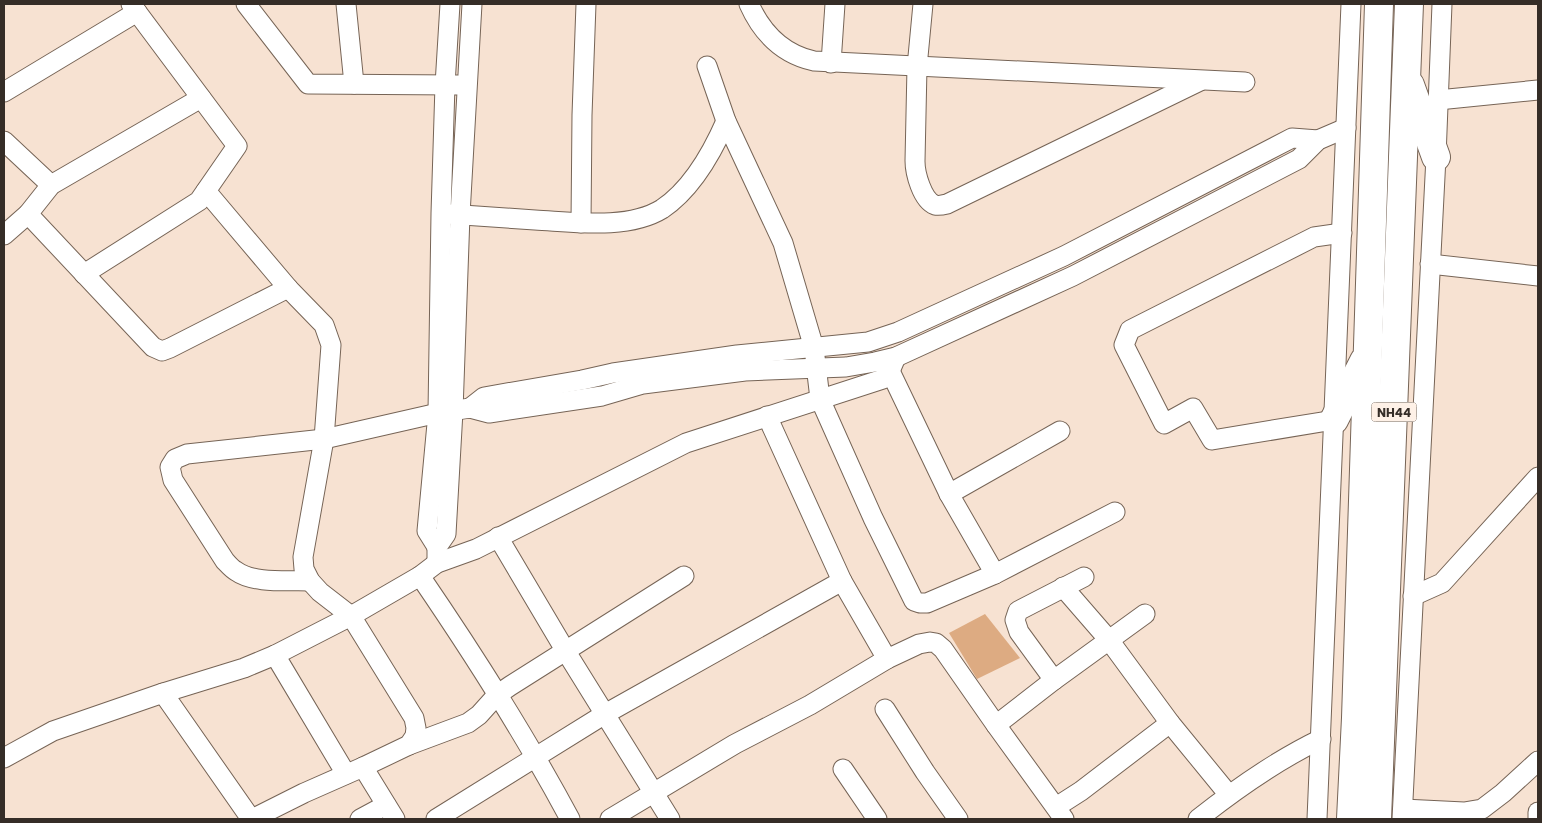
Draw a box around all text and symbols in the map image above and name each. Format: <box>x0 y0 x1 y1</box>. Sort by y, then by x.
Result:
road number: NH44 <box>1372 402 1416 422</box>

